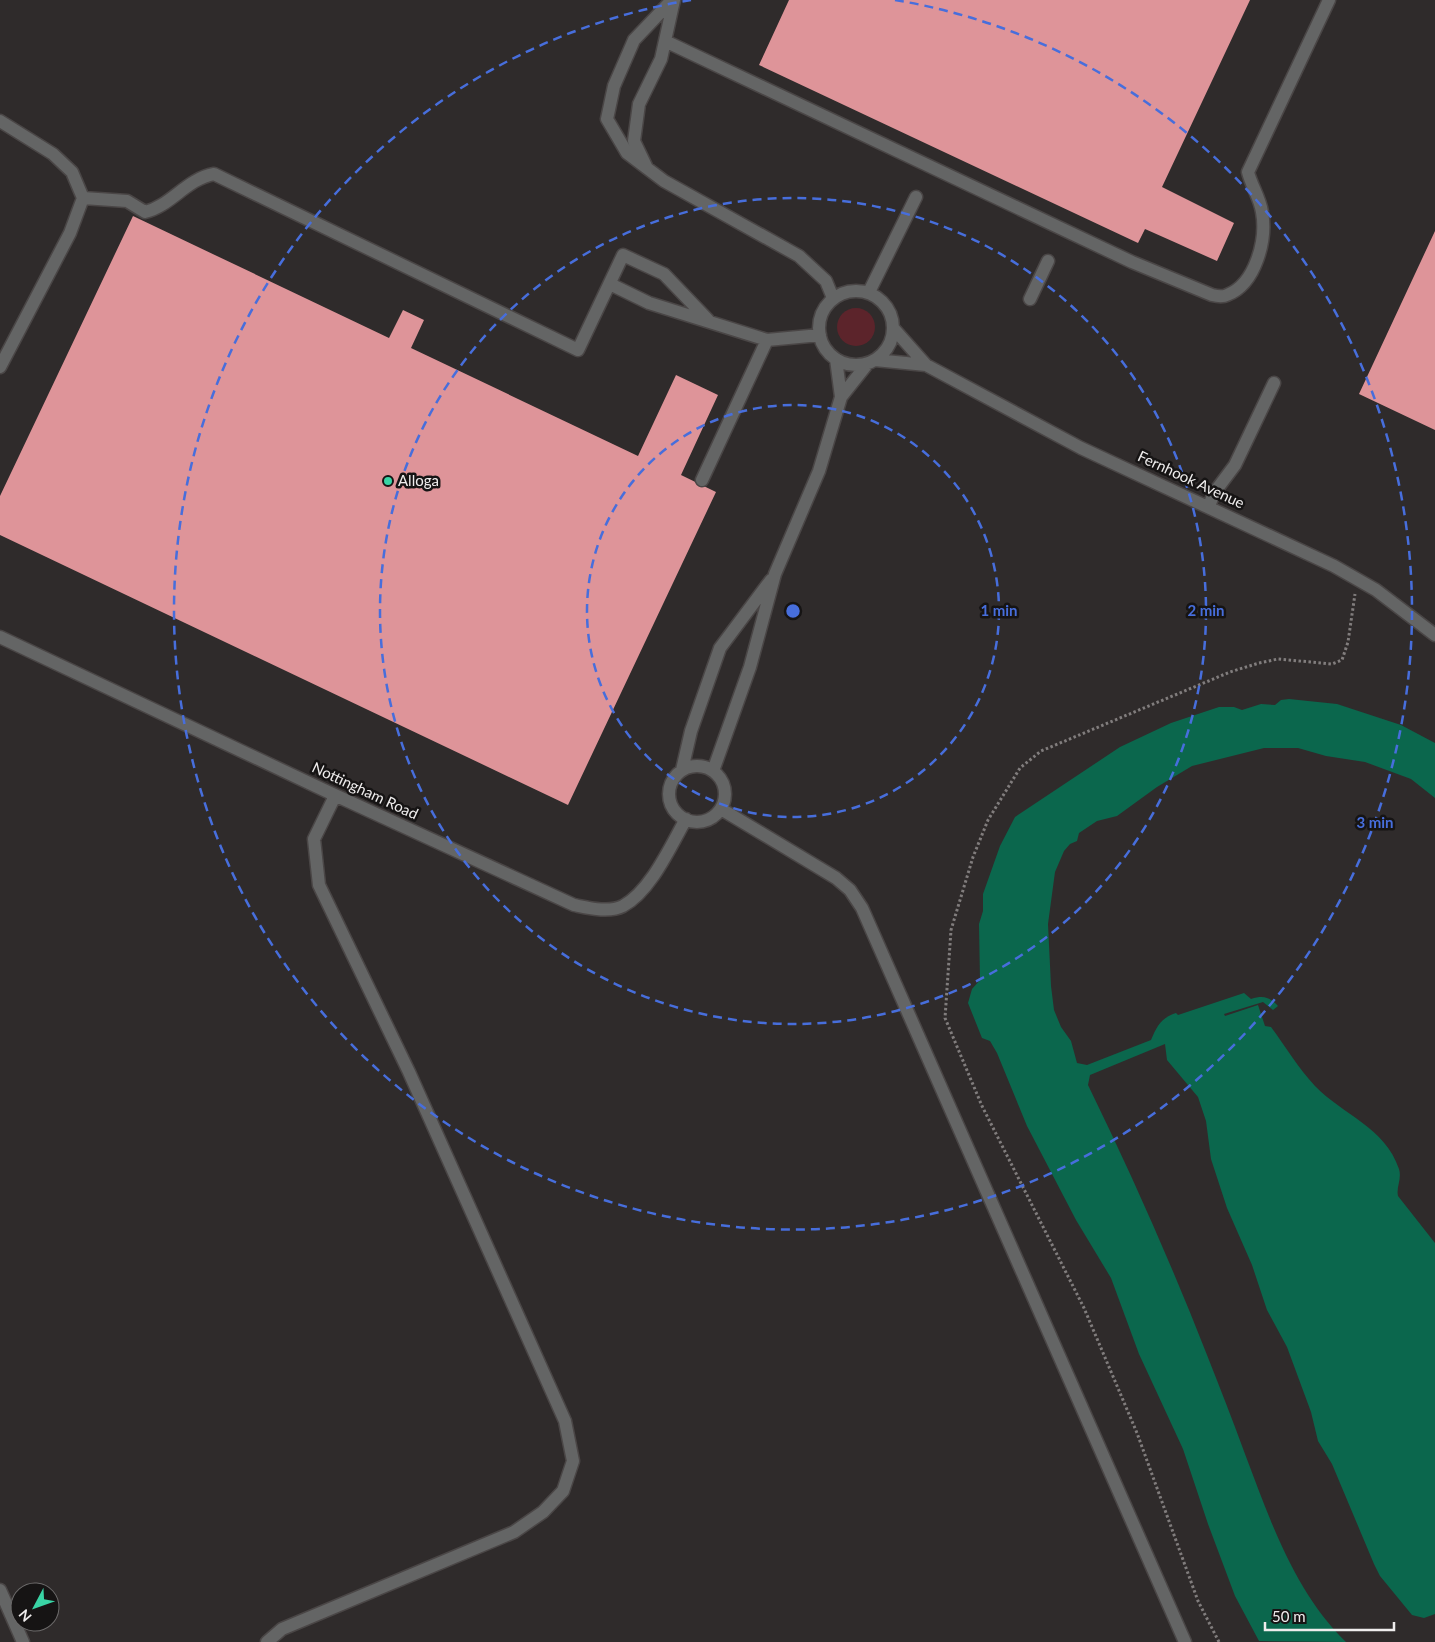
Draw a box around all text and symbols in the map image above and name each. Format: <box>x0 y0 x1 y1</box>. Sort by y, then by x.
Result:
street label: Fernhook Avenue <box>1135 447 1248 512</box>
place label: Alloga <box>398 471 439 489</box>
marker: Alloga <box>382 475 394 487</box>
text: 1 min <box>980 601 1018 619</box>
text: 2 min <box>1187 601 1225 619</box>
centre of rings <box>784 602 802 620</box>
street label: Nottingham Road <box>310 758 421 823</box>
text: 3 min <box>1356 813 1394 831</box>
north arrow <box>10 1582 60 1632</box>
scale bar <box>1265 1600 1394 1632</box>
text: N <box>15 1606 35 1626</box>
text: 50 m <box>1272 1607 1306 1625</box>

